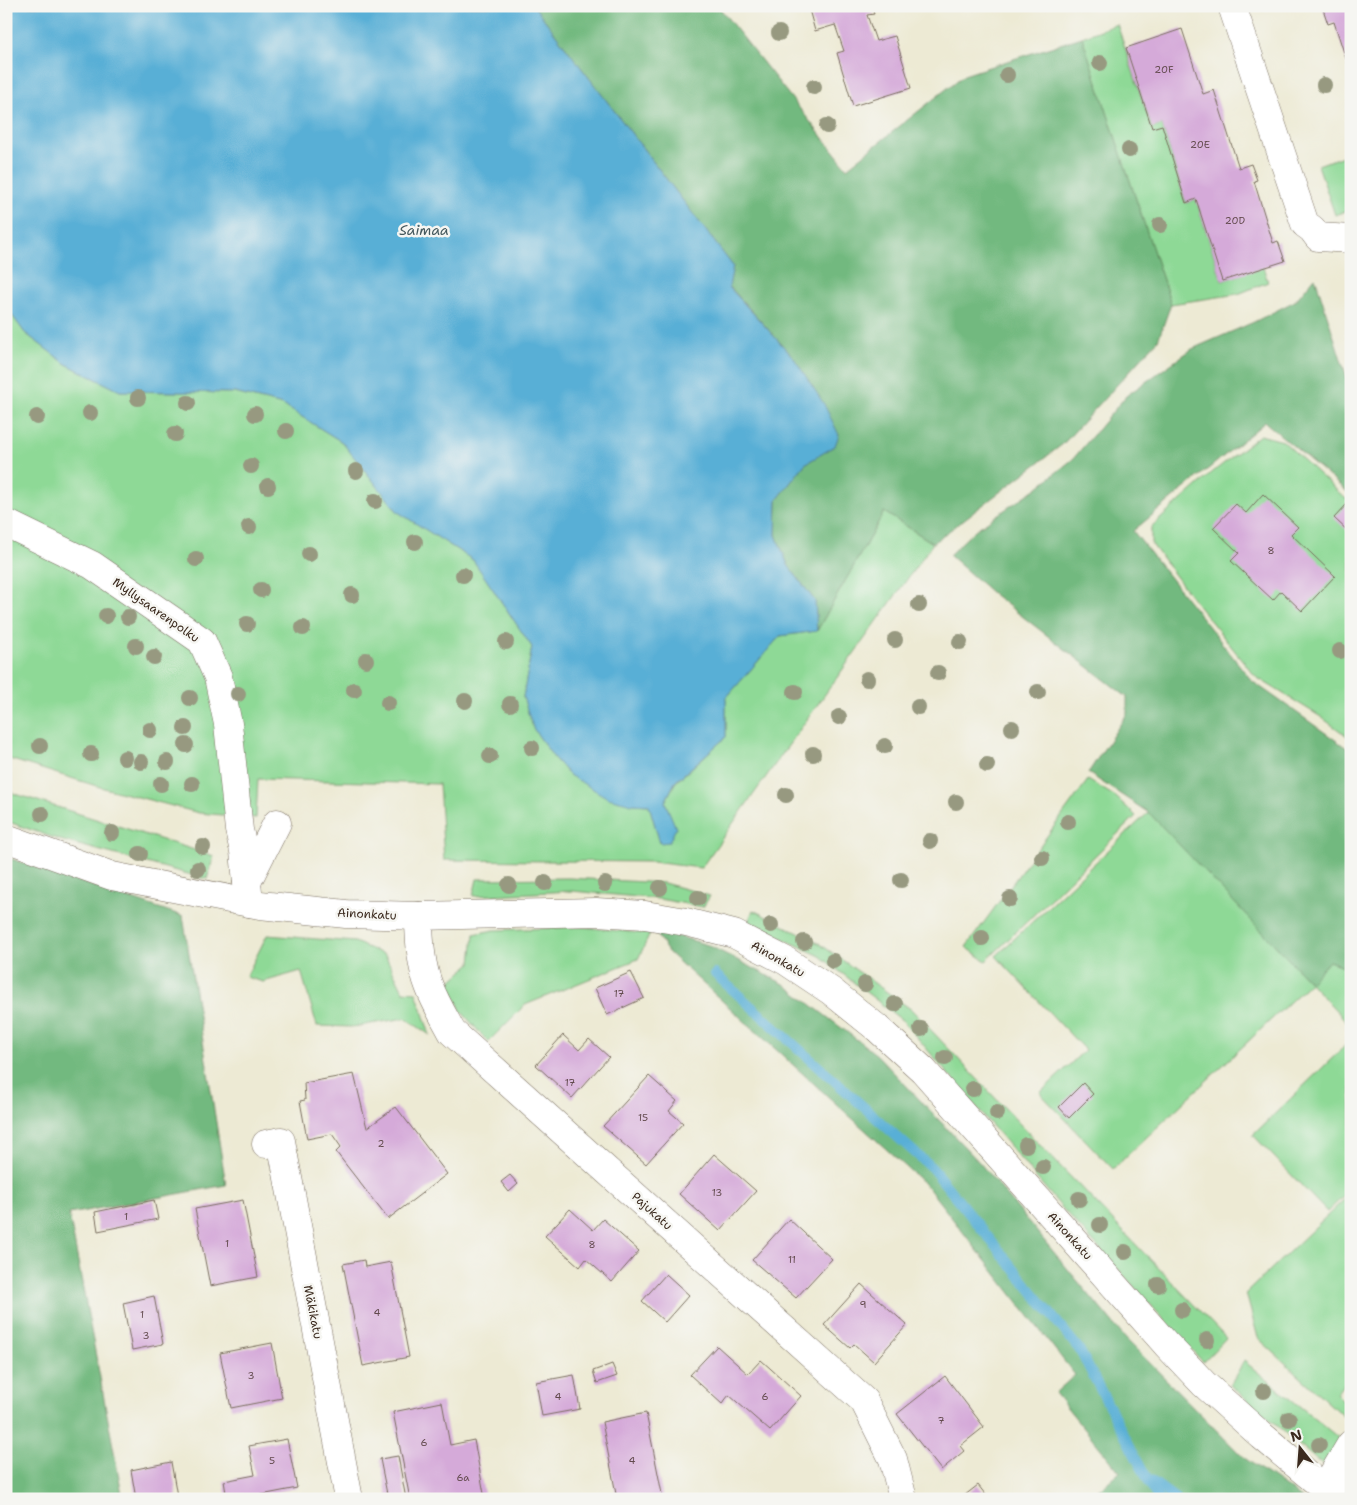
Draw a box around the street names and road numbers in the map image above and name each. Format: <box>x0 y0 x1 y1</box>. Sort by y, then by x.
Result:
street label: Myllysaarenpolku <box>109 574 203 646</box>
street label: Ainonkatu <box>337 904 397 924</box>
street label: Ainonkatu <box>748 937 808 981</box>
street label: Pajukatu <box>628 1189 676 1234</box>
street label: Ainonkatu <box>1044 1209 1096 1264</box>
street label: Mäkikatu <box>300 1284 326 1340</box>

